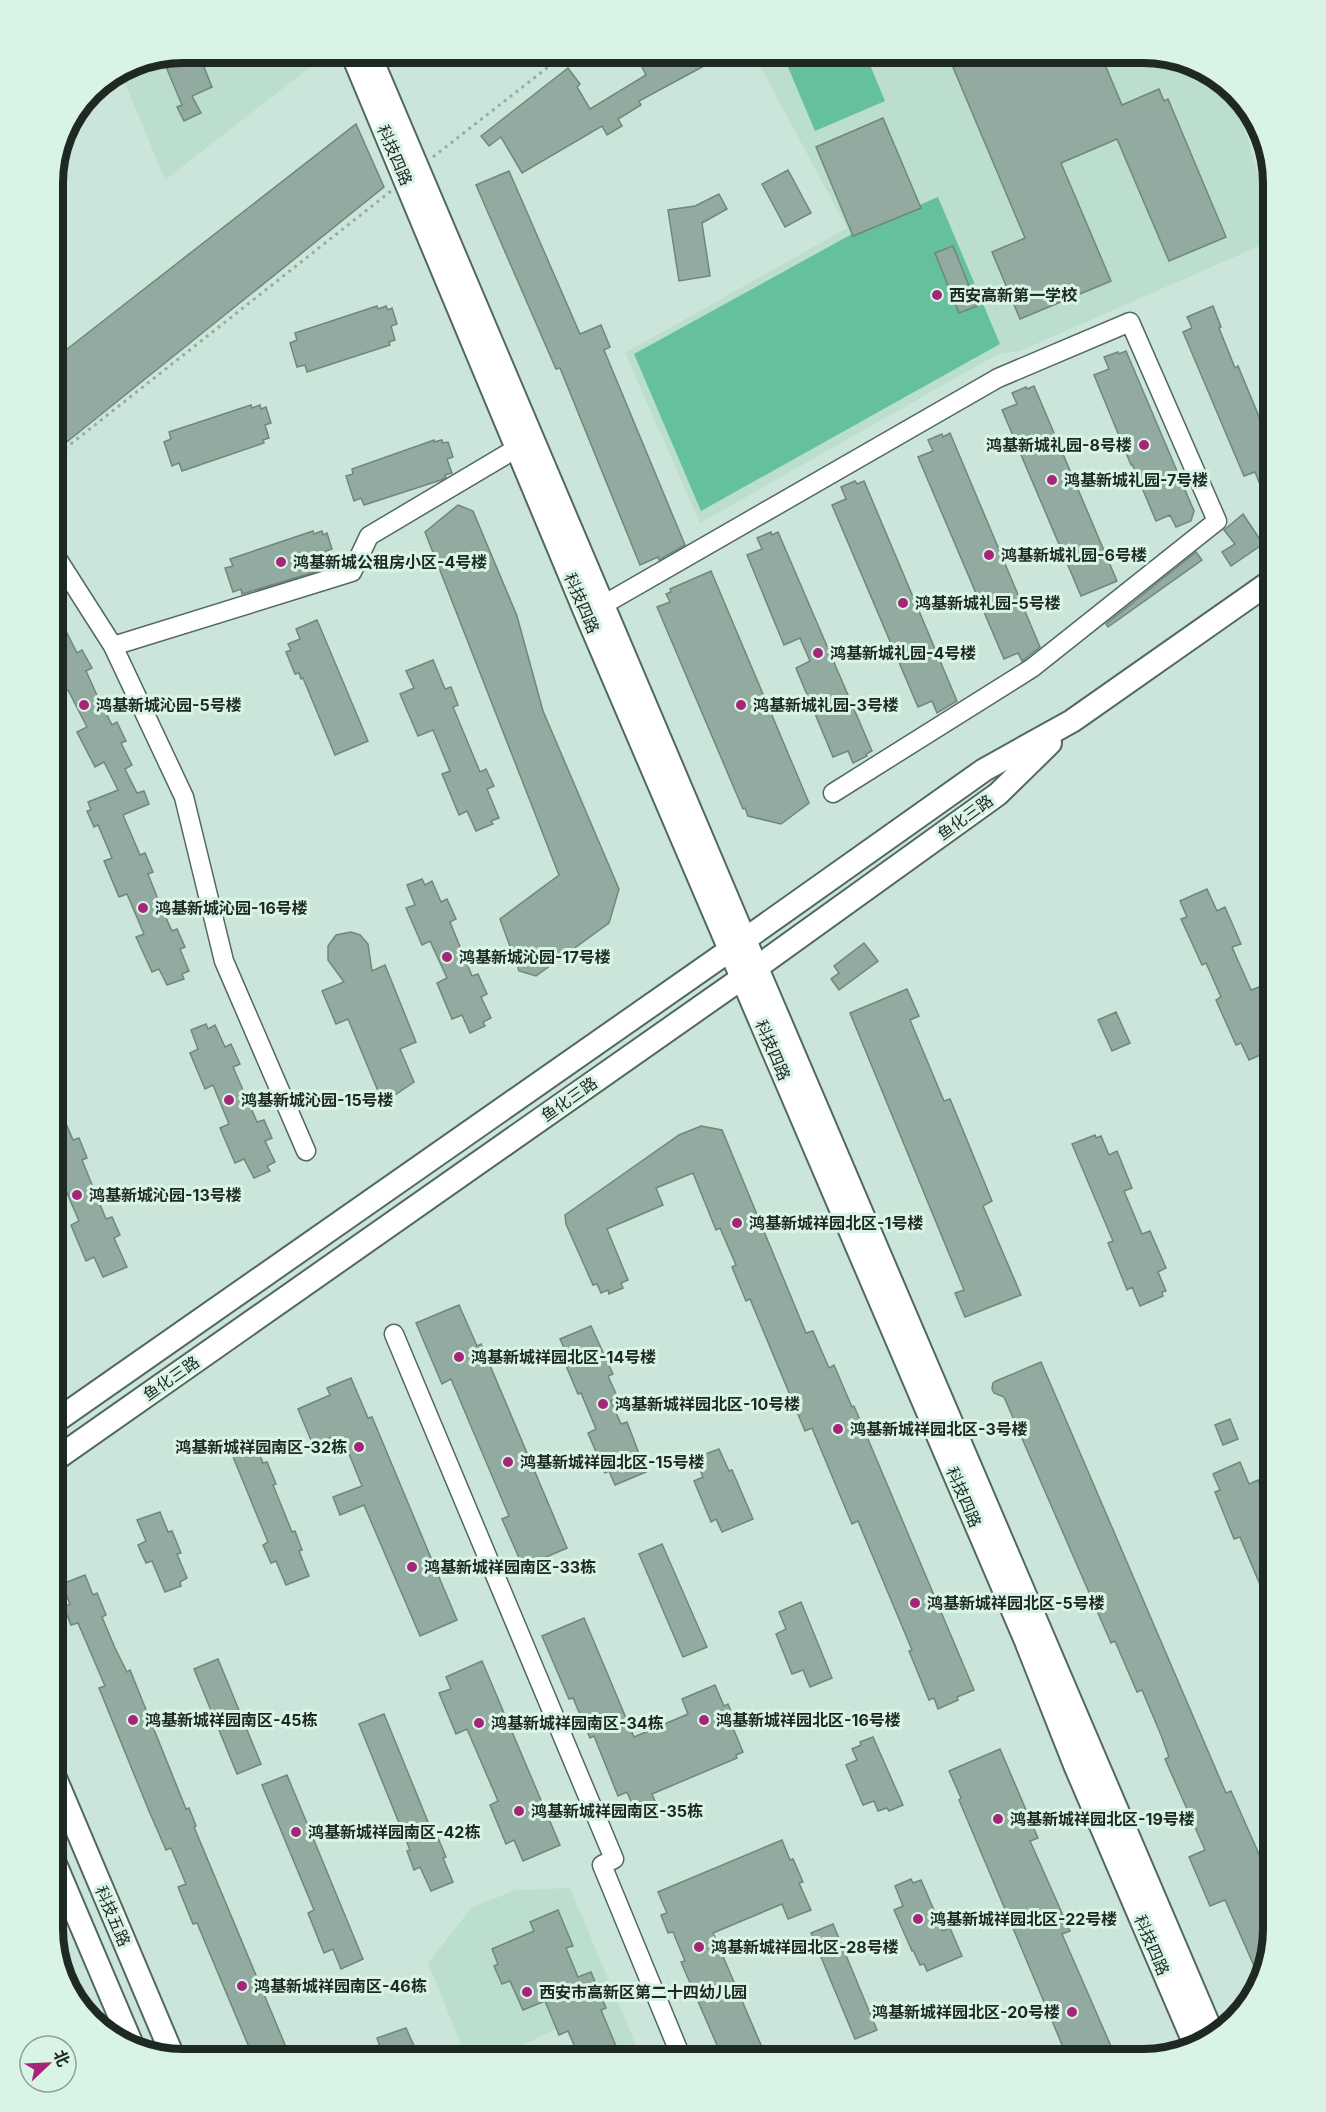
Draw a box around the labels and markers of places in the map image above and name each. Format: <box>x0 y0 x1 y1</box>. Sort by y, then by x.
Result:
place label: 西安高新第一学校 <box>949 285 1078 305</box>
marker: 西安高新第一学校 <box>930 288 944 302</box>
place label: 鸿基新城礼园-8号楼 <box>986 435 1132 455</box>
marker: 鸿基新城礼园-8号楼 <box>1137 438 1151 452</box>
place label: 鸿基新城礼园-7号楼 <box>1064 470 1208 490</box>
marker: 鸿基新城礼园-7号楼 <box>1045 473 1059 487</box>
place label: 鸿基新城礼园-6号楼 <box>1001 545 1147 565</box>
marker: 鸿基新城礼园-6号楼 <box>982 548 996 562</box>
place label: 鸿基新城公租房小区-4号楼 <box>293 552 487 572</box>
marker: 鸿基新城公租房小区-4号楼 <box>274 555 288 569</box>
place label: 鸿基新城礼园-5号楼 <box>915 593 1061 613</box>
marker: 鸿基新城礼园-5号楼 <box>896 596 910 610</box>
place label: 鸿基新城礼园-4号楼 <box>830 643 976 663</box>
marker: 鸿基新城礼园-4号楼 <box>811 646 825 660</box>
place label: 鸿基新城沁园-5号楼 <box>96 695 242 715</box>
place label: 鸿基新城礼园-3号楼 <box>753 695 899 715</box>
marker: 鸿基新城沁园-5号楼 <box>77 698 91 712</box>
marker: 鸿基新城礼园-3号楼 <box>734 698 748 712</box>
place label: 鸿基新城沁园-16号楼 <box>155 898 308 918</box>
marker: 鸿基新城沁园-16号楼 <box>136 901 150 915</box>
place label: 鸿基新城沁园-17号楼 <box>459 947 611 967</box>
marker: 鸿基新城沁园-17号楼 <box>440 950 454 964</box>
place label: 鸿基新城沁园-15号楼 <box>241 1090 394 1110</box>
marker: 鸿基新城沁园-15号楼 <box>222 1093 236 1107</box>
place label: 鸿基新城沁园-13号楼 <box>89 1185 242 1205</box>
marker: 鸿基新城沁园-13号楼 <box>70 1188 84 1202</box>
place label: 鸿基新城祥园北区-1号楼 <box>749 1213 923 1233</box>
marker: 鸿基新城祥园北区-1号楼 <box>730 1216 744 1230</box>
place label: 鸿基新城祥园北区-14号楼 <box>471 1347 656 1367</box>
marker: 鸿基新城祥园北区-14号楼 <box>452 1350 466 1364</box>
place label: 鸿基新城祥园北区-10号楼 <box>615 1394 800 1414</box>
marker: 鸿基新城祥园北区-10号楼 <box>596 1397 610 1411</box>
place label: 鸿基新城祥园北区-3号楼 <box>850 1419 1028 1439</box>
marker: 鸿基新城祥园北区-3号楼 <box>831 1422 845 1436</box>
place label: 鸿基新城祥园南区-32栋 <box>175 1437 347 1457</box>
marker: 鸿基新城祥园南区-32栋 <box>352 1440 366 1454</box>
place label: 鸿基新城祥园北区-15号楼 <box>520 1452 705 1472</box>
marker: 鸿基新城祥园北区-15号楼 <box>501 1455 515 1469</box>
place label: 鸿基新城祥园南区-33栋 <box>424 1557 596 1577</box>
marker: 鸿基新城祥园南区-33栋 <box>405 1560 419 1574</box>
place label: 鸿基新城祥园北区-5号楼 <box>927 1593 1105 1613</box>
marker: 鸿基新城祥园北区-5号楼 <box>908 1596 922 1610</box>
place label: 鸿基新城祥园南区-45栋 <box>145 1710 318 1730</box>
place label: 鸿基新城祥园北区-16号楼 <box>716 1710 901 1730</box>
marker: 鸿基新城祥园南区-45栋 <box>126 1713 140 1727</box>
place label: 鸿基新城祥园南区-34栋 <box>491 1713 664 1733</box>
marker: 鸿基新城祥园北区-16号楼 <box>697 1713 711 1727</box>
marker: 鸿基新城祥园南区-34栋 <box>472 1716 486 1730</box>
place label: 鸿基新城祥园南区-35栋 <box>531 1801 703 1821</box>
marker: 鸿基新城祥园南区-35栋 <box>512 1804 526 1818</box>
place label: 鸿基新城祥园北区-19号楼 <box>1010 1809 1195 1829</box>
marker: 鸿基新城祥园北区-19号楼 <box>991 1812 1005 1826</box>
place label: 鸿基新城祥园南区-42栋 <box>308 1822 480 1842</box>
marker: 鸿基新城祥园南区-42栋 <box>289 1825 303 1839</box>
place label: 鸿基新城祥园北区-22号楼 <box>930 1909 1117 1929</box>
marker: 鸿基新城祥园北区-22号楼 <box>911 1912 925 1926</box>
place label: 鸿基新城祥园北区-28号楼 <box>711 1937 899 1957</box>
marker: 鸿基新城祥园北区-28号楼 <box>692 1940 706 1954</box>
place label: 鸿基新城祥园南区-46栋 <box>254 1976 427 1996</box>
marker: 鸿基新城祥园南区-46栋 <box>235 1979 249 1993</box>
place label: 西安市高新区第二十四幼儿园 <box>539 1982 747 2002</box>
marker: 西安市高新区第二十四幼儿园 <box>520 1985 534 1999</box>
place label: 鸿基新城祥园北区-20号楼 <box>872 2002 1060 2022</box>
marker: 鸿基新城祥园北区-20号楼 <box>1065 2005 1079 2019</box>

